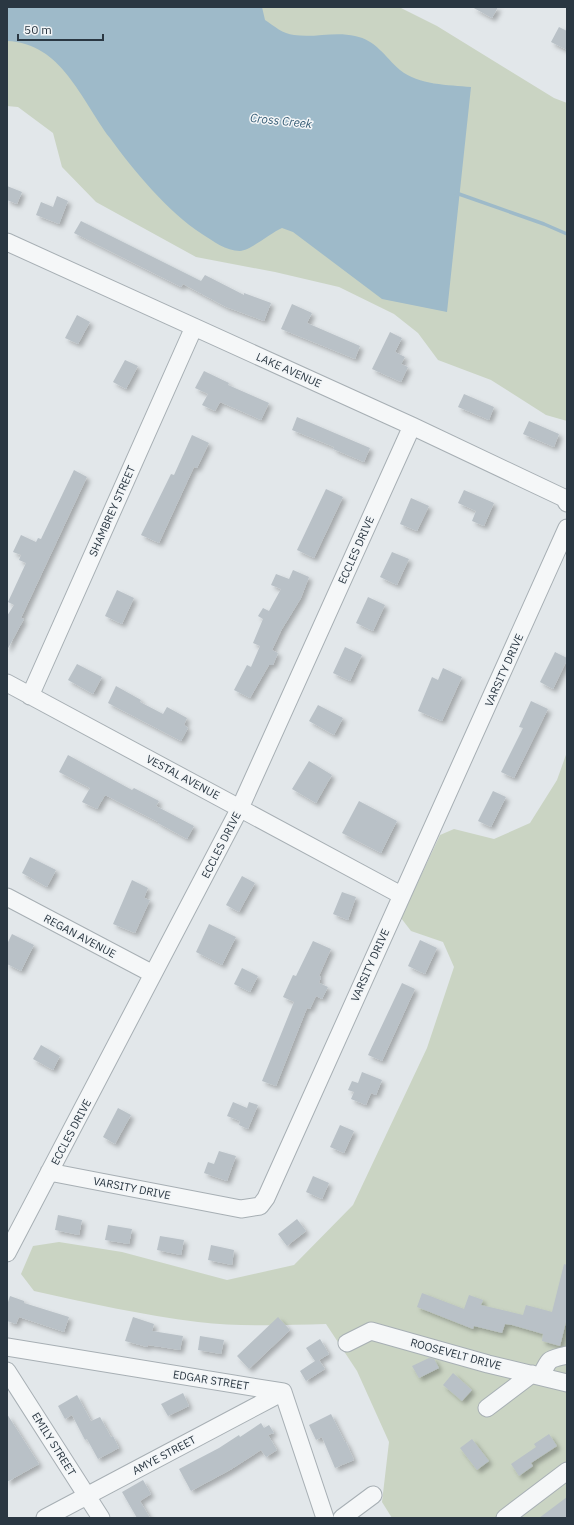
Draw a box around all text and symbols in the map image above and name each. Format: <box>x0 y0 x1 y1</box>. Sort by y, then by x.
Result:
scale bar <box>18 16 103 42</box>
text: 50 m <box>24 22 52 37</box>
water label: Cross Creek <box>249 110 314 131</box>
street label: LAKE AVENUE <box>254 349 324 391</box>
street label: SHAMBREY STREET <box>86 463 139 559</box>
street label: ECCLES DRIVE <box>335 514 377 586</box>
street label: VARSITY DRIVE <box>482 631 526 709</box>
street label: VESTAL AVENUE <box>144 752 222 802</box>
street label: ECCLES DRIVE <box>198 809 244 881</box>
street label: REGAN AVENUE <box>41 911 119 961</box>
street label: VARSITY DRIVE <box>348 926 392 1004</box>
street label: ECCLES DRIVE <box>48 1097 94 1167</box>
street label: VARSITY DRIVE <box>92 1174 172 1202</box>
street label: ROOSEVELT DRIVE <box>409 1335 503 1373</box>
street label: EDGAR STREET <box>172 1367 251 1393</box>
street label: EMILY STREET <box>29 1410 79 1479</box>
street label: AMYE STREET <box>130 1432 199 1478</box>

